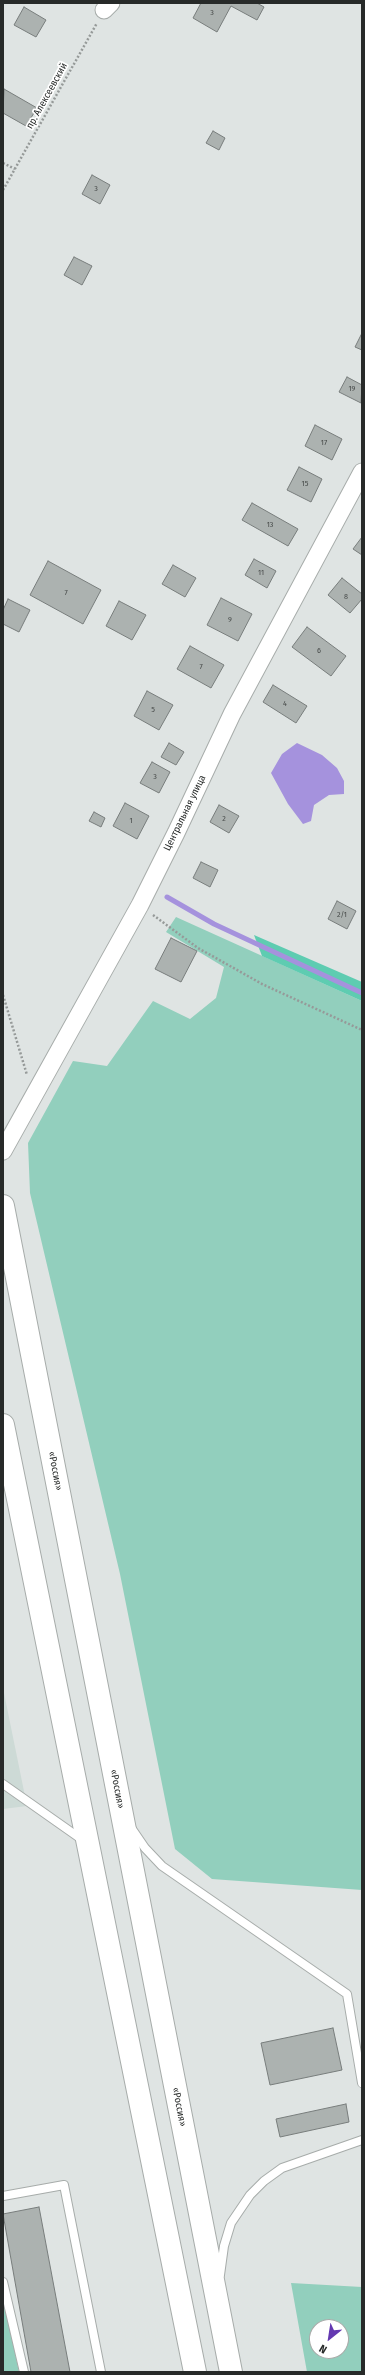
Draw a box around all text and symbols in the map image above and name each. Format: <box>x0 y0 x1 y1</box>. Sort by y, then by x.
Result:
house number: 3 <box>210 8 214 18</box>
street label: пр. Алексеевский <box>24 61 70 131</box>
house number: 3 <box>94 184 98 194</box>
house number: 19 <box>348 384 356 394</box>
house number: 17 <box>321 438 327 448</box>
house number: 15 <box>302 479 308 489</box>
house number: 13 <box>267 520 273 530</box>
house number: 11 <box>258 568 264 578</box>
house number: 7 <box>64 588 68 598</box>
house number: 8 <box>344 592 348 602</box>
house number: 9 <box>228 615 232 625</box>
house number: 6 <box>317 646 321 656</box>
house number: 7 <box>199 662 203 672</box>
house number: 4 <box>283 699 287 709</box>
house number: 5 <box>151 705 155 715</box>
house number: 3 <box>153 772 157 782</box>
street label: Центральная улица <box>161 773 209 853</box>
house number: 2 <box>222 814 226 824</box>
house number: 1 <box>129 816 133 826</box>
house number: 2/1 <box>337 910 347 920</box>
street label: «Россия» <box>45 1450 65 1492</box>
street label: «Россия» <box>107 1768 127 1810</box>
street label: «Россия» <box>169 2086 189 2128</box>
north arrow <box>309 2319 349 2359</box>
text: N <box>317 2342 329 2356</box>

